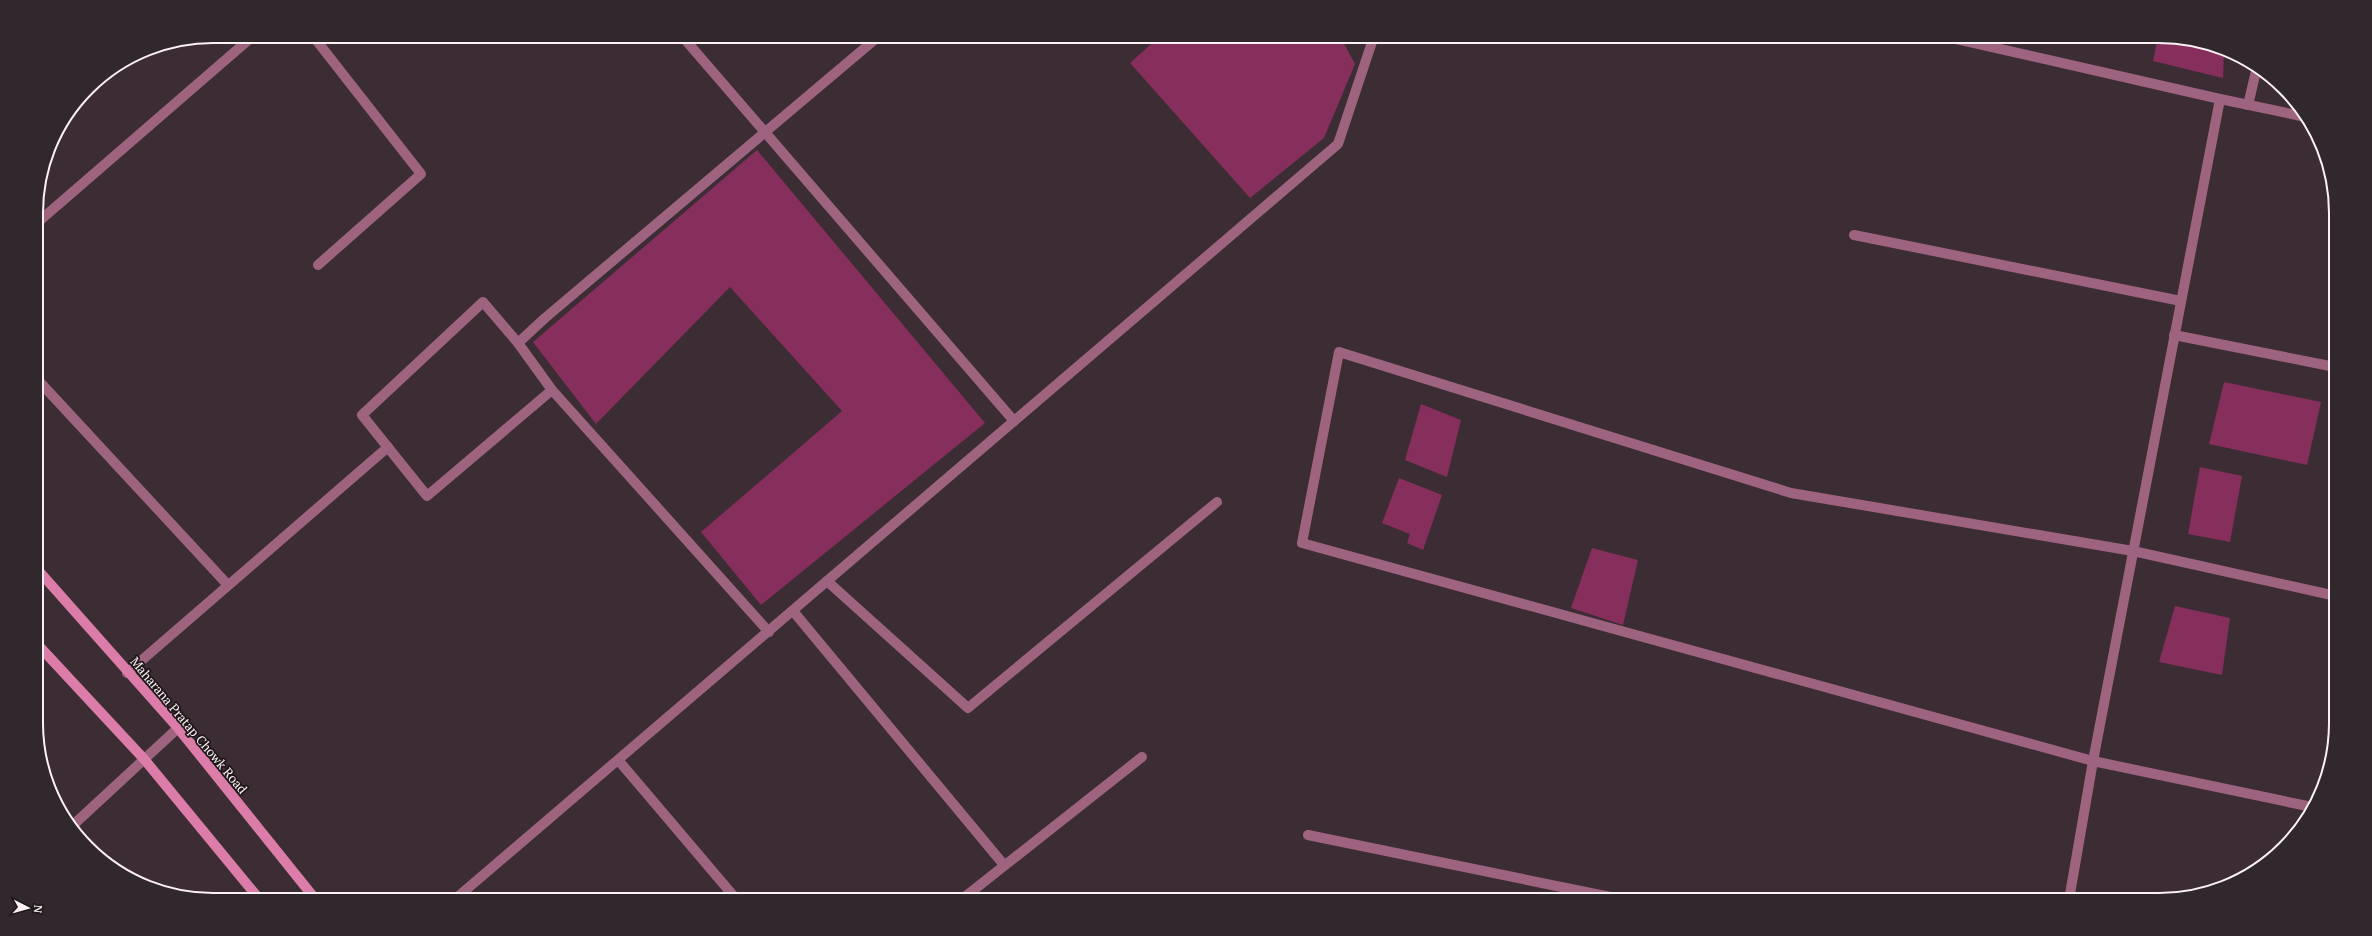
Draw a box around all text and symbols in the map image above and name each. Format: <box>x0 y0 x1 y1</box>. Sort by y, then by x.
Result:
street label: Maharana Pratap Chowk Road <box>126 653 252 797</box>
north arrow <box>8 888 48 928</box>
text: N <box>30 904 45 915</box>

